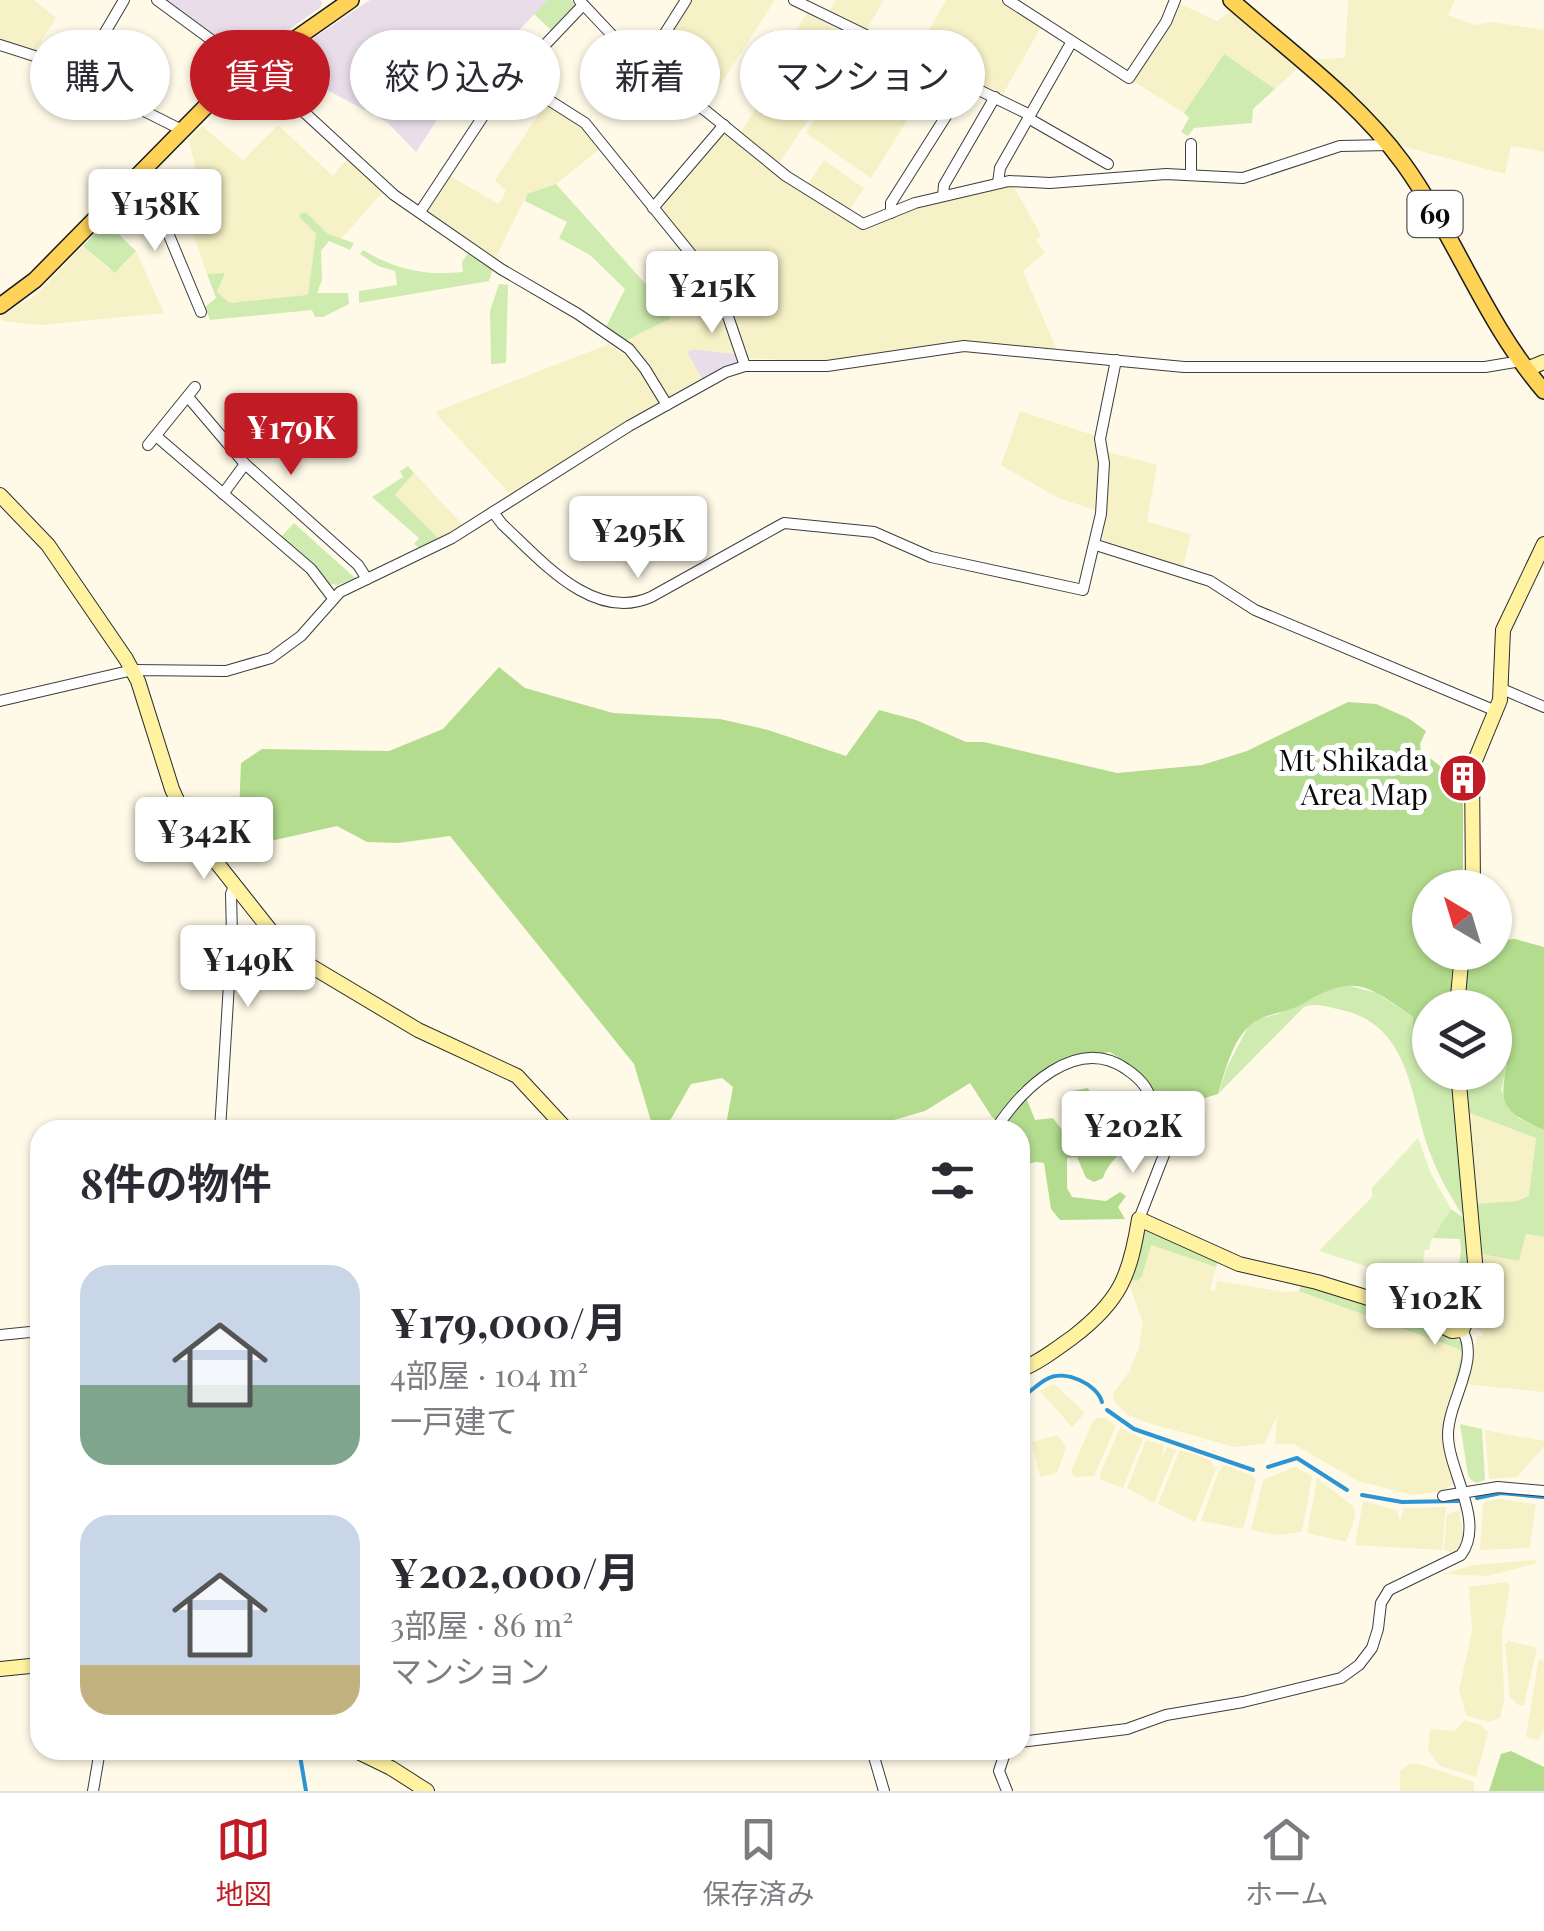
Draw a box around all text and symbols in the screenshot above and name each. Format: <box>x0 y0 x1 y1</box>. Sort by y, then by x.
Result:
chip: 購入 <box>30 30 170 120</box>
chip: 賃貸 <box>190 30 330 120</box>
chip: 絞り込み <box>350 30 560 120</box>
chip: 新着 <box>580 30 720 120</box>
chip: マンション <box>740 30 985 120</box>
pin: ¥158K <box>85 169 225 254</box>
text: ¥158K <box>110 180 200 223</box>
road number: 69 <box>1408 191 1462 237</box>
pin: ¥215K <box>642 251 782 336</box>
text: ¥215K <box>668 262 756 305</box>
pin: ¥179K <box>221 393 361 478</box>
text: ¥179K <box>246 404 336 447</box>
pin: ¥295K <box>568 496 708 581</box>
text: ¥295K <box>591 507 685 550</box>
place label: Mt Shikada Area Map <box>1278 739 1428 813</box>
building icon: Mt Shikada Area Map <box>1437 752 1489 804</box>
pin: ¥342K <box>134 797 274 882</box>
text: ¥342K <box>157 808 251 851</box>
north arrow <box>1412 870 1512 970</box>
map controls <box>1412 870 1512 1090</box>
pin: ¥149K <box>178 925 318 1010</box>
text: ¥149K <box>202 936 294 979</box>
button: layers <box>1412 990 1512 1090</box>
pin: ¥202K <box>1063 1091 1203 1176</box>
text: ¥202K <box>1084 1102 1182 1145</box>
icon: filters <box>925 1153 980 1208</box>
text: 8件の物件 <box>80 1154 272 1210</box>
pin: ¥102K <box>1365 1263 1505 1348</box>
text: ¥102K <box>1388 1274 1482 1317</box>
text: ¥179,000/月 <box>390 1293 627 1349</box>
icon: home <box>160 1305 280 1425</box>
text: 4部屋 · 104 m² <box>390 1352 588 1395</box>
text: 一戸建て <box>390 1398 518 1441</box>
text: ¥202,000/月 <box>390 1543 640 1599</box>
icon: home <box>160 1555 280 1675</box>
text: 3部屋 · 86 m² <box>390 1602 573 1645</box>
text: マンション <box>390 1648 550 1691</box>
tab: 地図 <box>215 1812 271 1912</box>
tab: 保存済み <box>702 1812 814 1912</box>
tab: ホーム <box>1245 1812 1329 1912</box>

